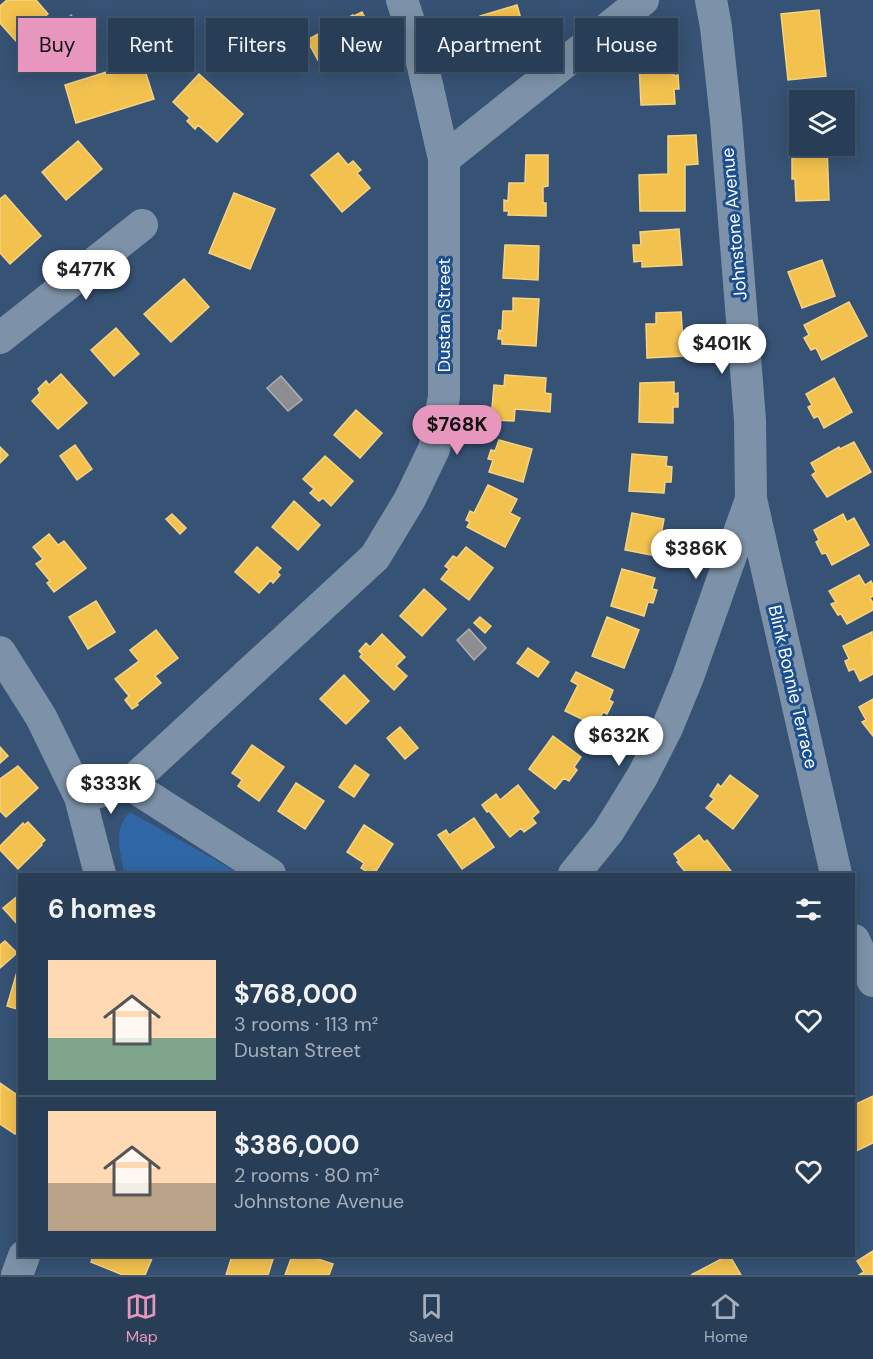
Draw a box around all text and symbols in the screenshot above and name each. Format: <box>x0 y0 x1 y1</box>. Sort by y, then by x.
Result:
chip: Buy <box>18 18 96 72</box>
chip: Rent <box>108 18 194 72</box>
chip: Filters <box>206 18 308 72</box>
chip: New <box>320 18 404 72</box>
chip: Apartment <box>416 18 563 72</box>
chip: House <box>575 18 678 72</box>
map controls <box>789 90 855 156</box>
button: layers <box>789 90 855 156</box>
street label: Johnstone Avenue <box>715 147 753 301</box>
pin: $477K <box>44 250 128 301</box>
text: $477K <box>56 256 116 282</box>
street label: Dustan Street <box>432 258 456 372</box>
pin: $401K <box>680 324 764 375</box>
text: $401K <box>692 330 752 356</box>
pin: $768K <box>415 405 499 456</box>
text: $768K <box>426 411 488 437</box>
pin: $386K <box>654 529 738 580</box>
text: $386K <box>665 535 727 561</box>
street label: Blink Bonnie Terrace <box>762 603 824 771</box>
pin: $632K <box>577 716 661 767</box>
text: $632K <box>588 722 650 748</box>
pin: $333K <box>69 764 153 815</box>
text: $333K <box>80 770 142 796</box>
text: 6 homes <box>48 892 156 926</box>
icon: filters <box>792 893 825 926</box>
text: $768,000 <box>234 977 358 1011</box>
icon: home <box>96 984 168 1056</box>
icon: heart <box>792 1004 825 1037</box>
text: 3 rooms · 113 m² <box>234 1011 378 1037</box>
text: Dustan Street <box>234 1037 361 1063</box>
text: $386,000 <box>234 1128 360 1162</box>
icon: home <box>96 1135 168 1207</box>
icon: heart <box>792 1155 825 1188</box>
text: 2 rooms · 80 m² <box>234 1162 380 1188</box>
text: Johnstone Avenue <box>234 1188 404 1214</box>
tab: Map <box>125 1290 158 1347</box>
tab: Saved <box>409 1290 454 1347</box>
tab: Home <box>704 1290 748 1347</box>

